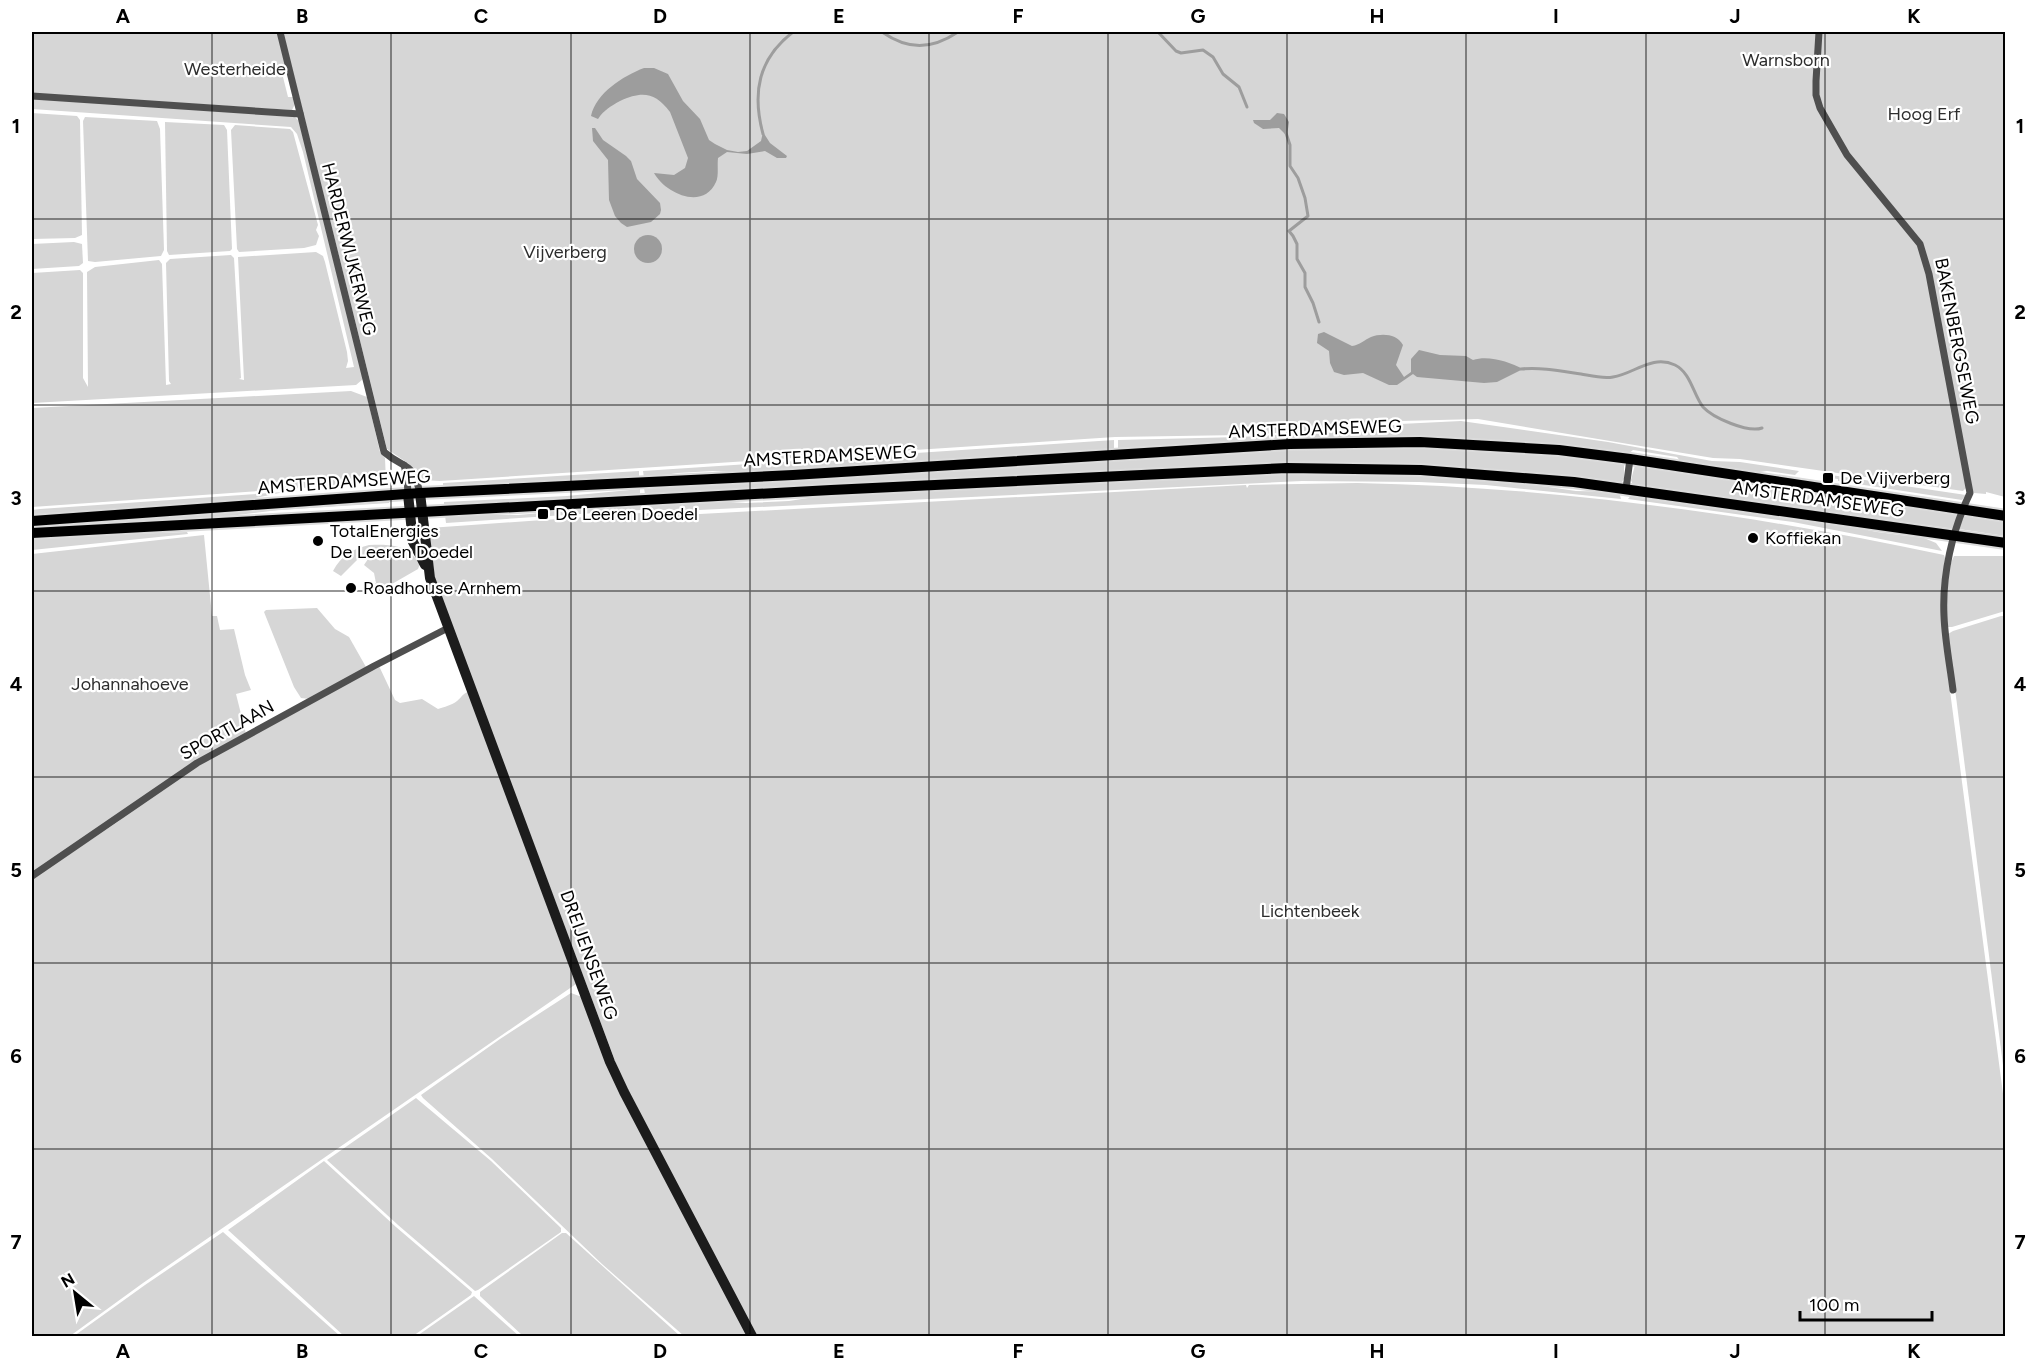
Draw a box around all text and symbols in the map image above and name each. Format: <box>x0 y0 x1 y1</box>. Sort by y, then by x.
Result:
text: A <box>116 4 131 28</box>
text: B <box>296 4 308 28</box>
text: C <box>474 4 488 28</box>
text: D <box>653 4 667 28</box>
text: E <box>833 4 845 28</box>
text: F <box>1012 4 1024 28</box>
text: G <box>1191 4 1206 28</box>
text: H <box>1370 4 1385 28</box>
text: I <box>1553 4 1559 28</box>
text: J <box>1729 4 1741 28</box>
text: K <box>1907 4 1921 28</box>
park label: Warnsborn <box>1742 49 1830 71</box>
park label: Westerheide <box>184 58 286 80</box>
park label: Hoog Erf <box>1888 103 1961 125</box>
text: 1 <box>12 114 20 138</box>
text: 1 <box>2016 114 2024 138</box>
street label: HARDERWIJKERWEG <box>317 160 381 338</box>
park label: Vijverberg <box>523 241 607 263</box>
street label: BAKENBERGSEWEG <box>1930 256 1984 426</box>
text: 2 <box>10 300 22 324</box>
text: 2 <box>2014 300 2026 324</box>
street label: AMSTERDAMSEWEG <box>1228 415 1402 443</box>
street label: AMSTERDAMSEWEG <box>743 440 917 472</box>
street label: AMSTERDAMSEWEG <box>257 465 432 499</box>
place label: De Vijverberg <box>1840 467 1950 489</box>
marker: De Vijverberg <box>1821 471 1835 485</box>
street label: AMSTERDAMSEWEG <box>1731 476 1906 522</box>
text: 3 <box>10 486 22 510</box>
text: 3 <box>2014 486 2026 510</box>
place label: De Leeren Doedel <box>555 503 698 525</box>
marker: De Leeren Doedel <box>536 507 550 521</box>
place label: TotalEnergies De Leeren Doedel <box>330 520 473 563</box>
place label: Koffiekan <box>1765 527 1841 549</box>
marker: Koffiekan <box>1746 531 1760 545</box>
marker: TotalEnergies De Leeren Doedel <box>311 534 325 548</box>
place label: Roadhouse Arnhem <box>363 577 521 599</box>
marker: Roadhouse Arnhem <box>344 581 358 595</box>
text: 4 <box>10 672 23 696</box>
text: 4 <box>2014 672 2027 696</box>
park label: Johannahoeve <box>71 673 189 695</box>
street label: SPORTLAAN <box>176 695 278 765</box>
text: 5 <box>10 858 22 882</box>
text: 5 <box>2014 858 2026 882</box>
street label: DREIJENSEWEG <box>555 887 623 1023</box>
park label: Lichtenbeek <box>1261 900 1360 922</box>
text: 6 <box>10 1044 22 1068</box>
text: 6 <box>2014 1044 2026 1068</box>
text: 7 <box>10 1230 22 1254</box>
text: 7 <box>2014 1230 2026 1254</box>
north arrow <box>45 1263 105 1323</box>
text: N <box>58 1269 78 1292</box>
scale bar <box>1800 1284 1932 1322</box>
text: 100 m <box>1809 1294 1859 1316</box>
text: A <box>116 1339 131 1363</box>
text: B <box>296 1339 308 1363</box>
text: C <box>474 1339 488 1363</box>
text: D <box>653 1339 667 1363</box>
text: E <box>833 1339 845 1363</box>
text: F <box>1012 1339 1024 1363</box>
text: G <box>1191 1339 1206 1363</box>
text: H <box>1370 1339 1385 1363</box>
text: I <box>1553 1339 1559 1363</box>
text: J <box>1729 1339 1741 1363</box>
text: K <box>1907 1339 1921 1363</box>

